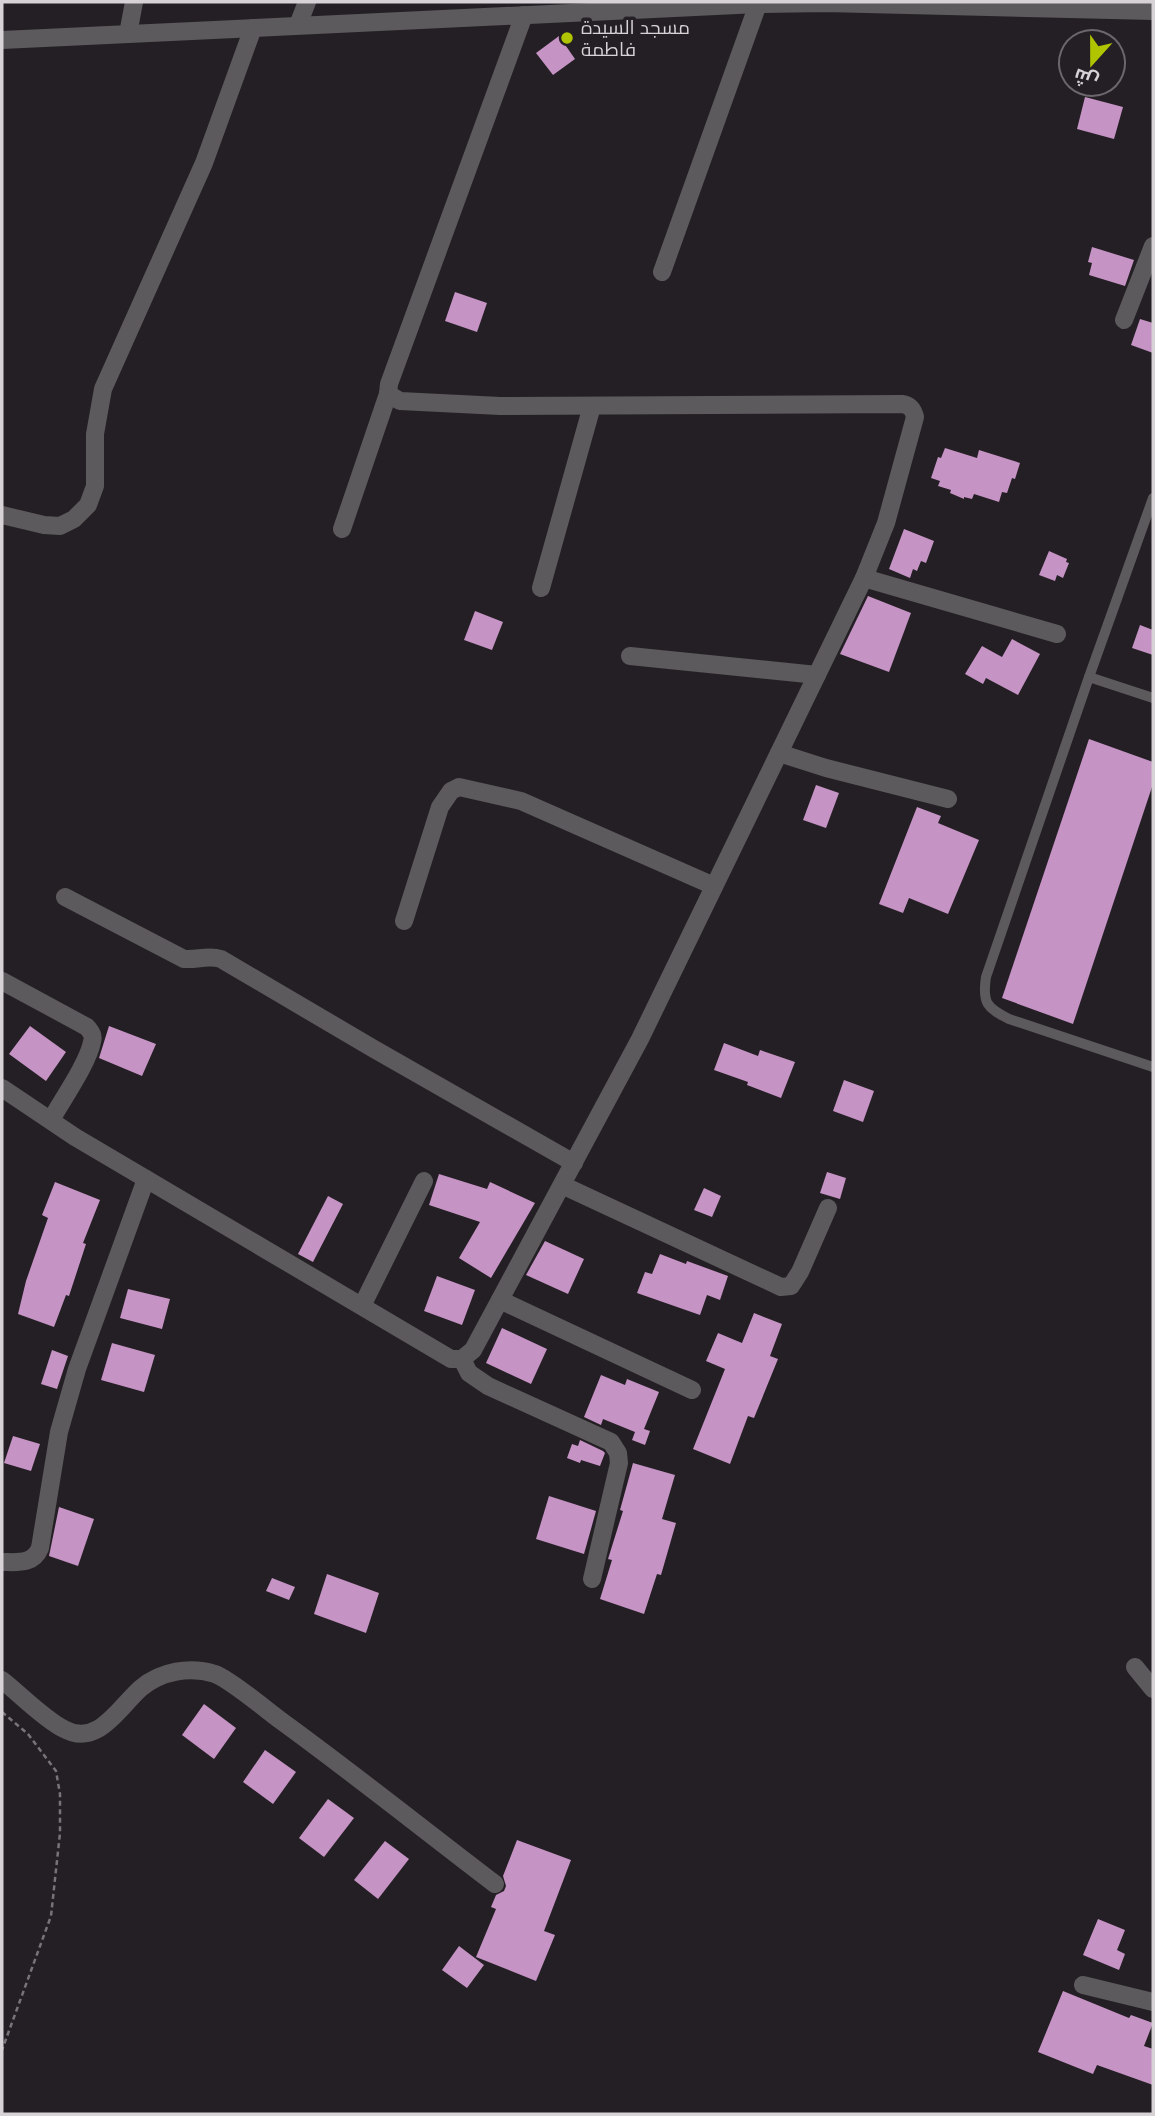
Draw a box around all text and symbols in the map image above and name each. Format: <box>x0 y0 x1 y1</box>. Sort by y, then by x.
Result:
place label: مسجد السيدة فاطمة <box>581 17 690 60</box>
north arrow <box>1057 28 1127 98</box>
marker: مسجد السيدة فاطمة <box>559 30 575 46</box>
text: ش <box>1071 63 1102 93</box>

